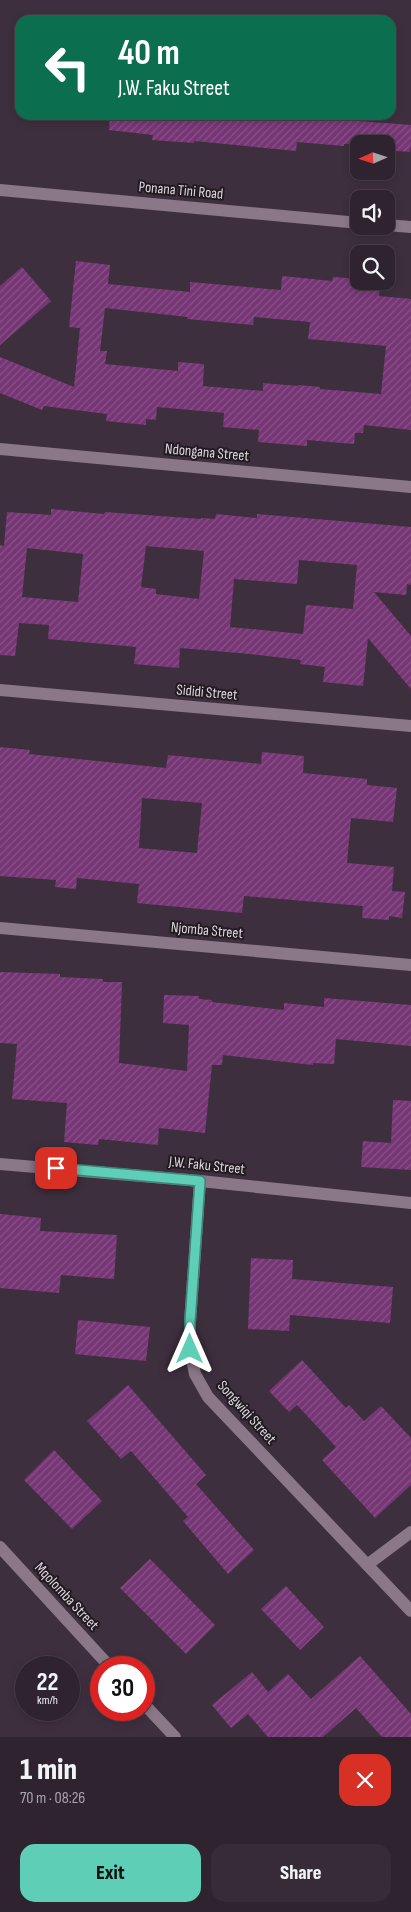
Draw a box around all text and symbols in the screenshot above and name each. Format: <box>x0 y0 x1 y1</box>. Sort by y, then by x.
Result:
text: 40 m <box>118 32 180 75</box>
icon: left <box>35 35 100 100</box>
text: J.W. Faku Street <box>118 75 230 102</box>
north arrow <box>350 135 395 180</box>
map controls <box>350 135 395 290</box>
street label: Ponana Tini Road <box>138 177 224 204</box>
button: sound <box>350 190 395 235</box>
button: search <box>350 245 395 290</box>
street label: Ndongana Street <box>164 439 250 466</box>
street label: Sididi Street <box>176 680 239 705</box>
street label: Njomba Street <box>170 918 244 943</box>
pin <box>35 1147 77 1189</box>
street label: J.W. Faku Street <box>167 1152 246 1179</box>
icon: arrive <box>42 1154 70 1182</box>
position arrow <box>163 1322 215 1374</box>
street label: Songwiqi Street <box>213 1377 280 1448</box>
street label: Mqolomba Street <box>30 1558 103 1635</box>
speed limit sign: 30 <box>90 1656 155 1721</box>
text: 22 <box>37 1667 58 1698</box>
text: km/h <box>37 1693 58 1708</box>
text: 1 min <box>20 1752 77 1788</box>
button: close <box>339 1754 391 1806</box>
text: 70 m · 08:26 <box>20 1789 85 1808</box>
button: Exit <box>20 1844 201 1902</box>
button: Share <box>211 1844 391 1902</box>

